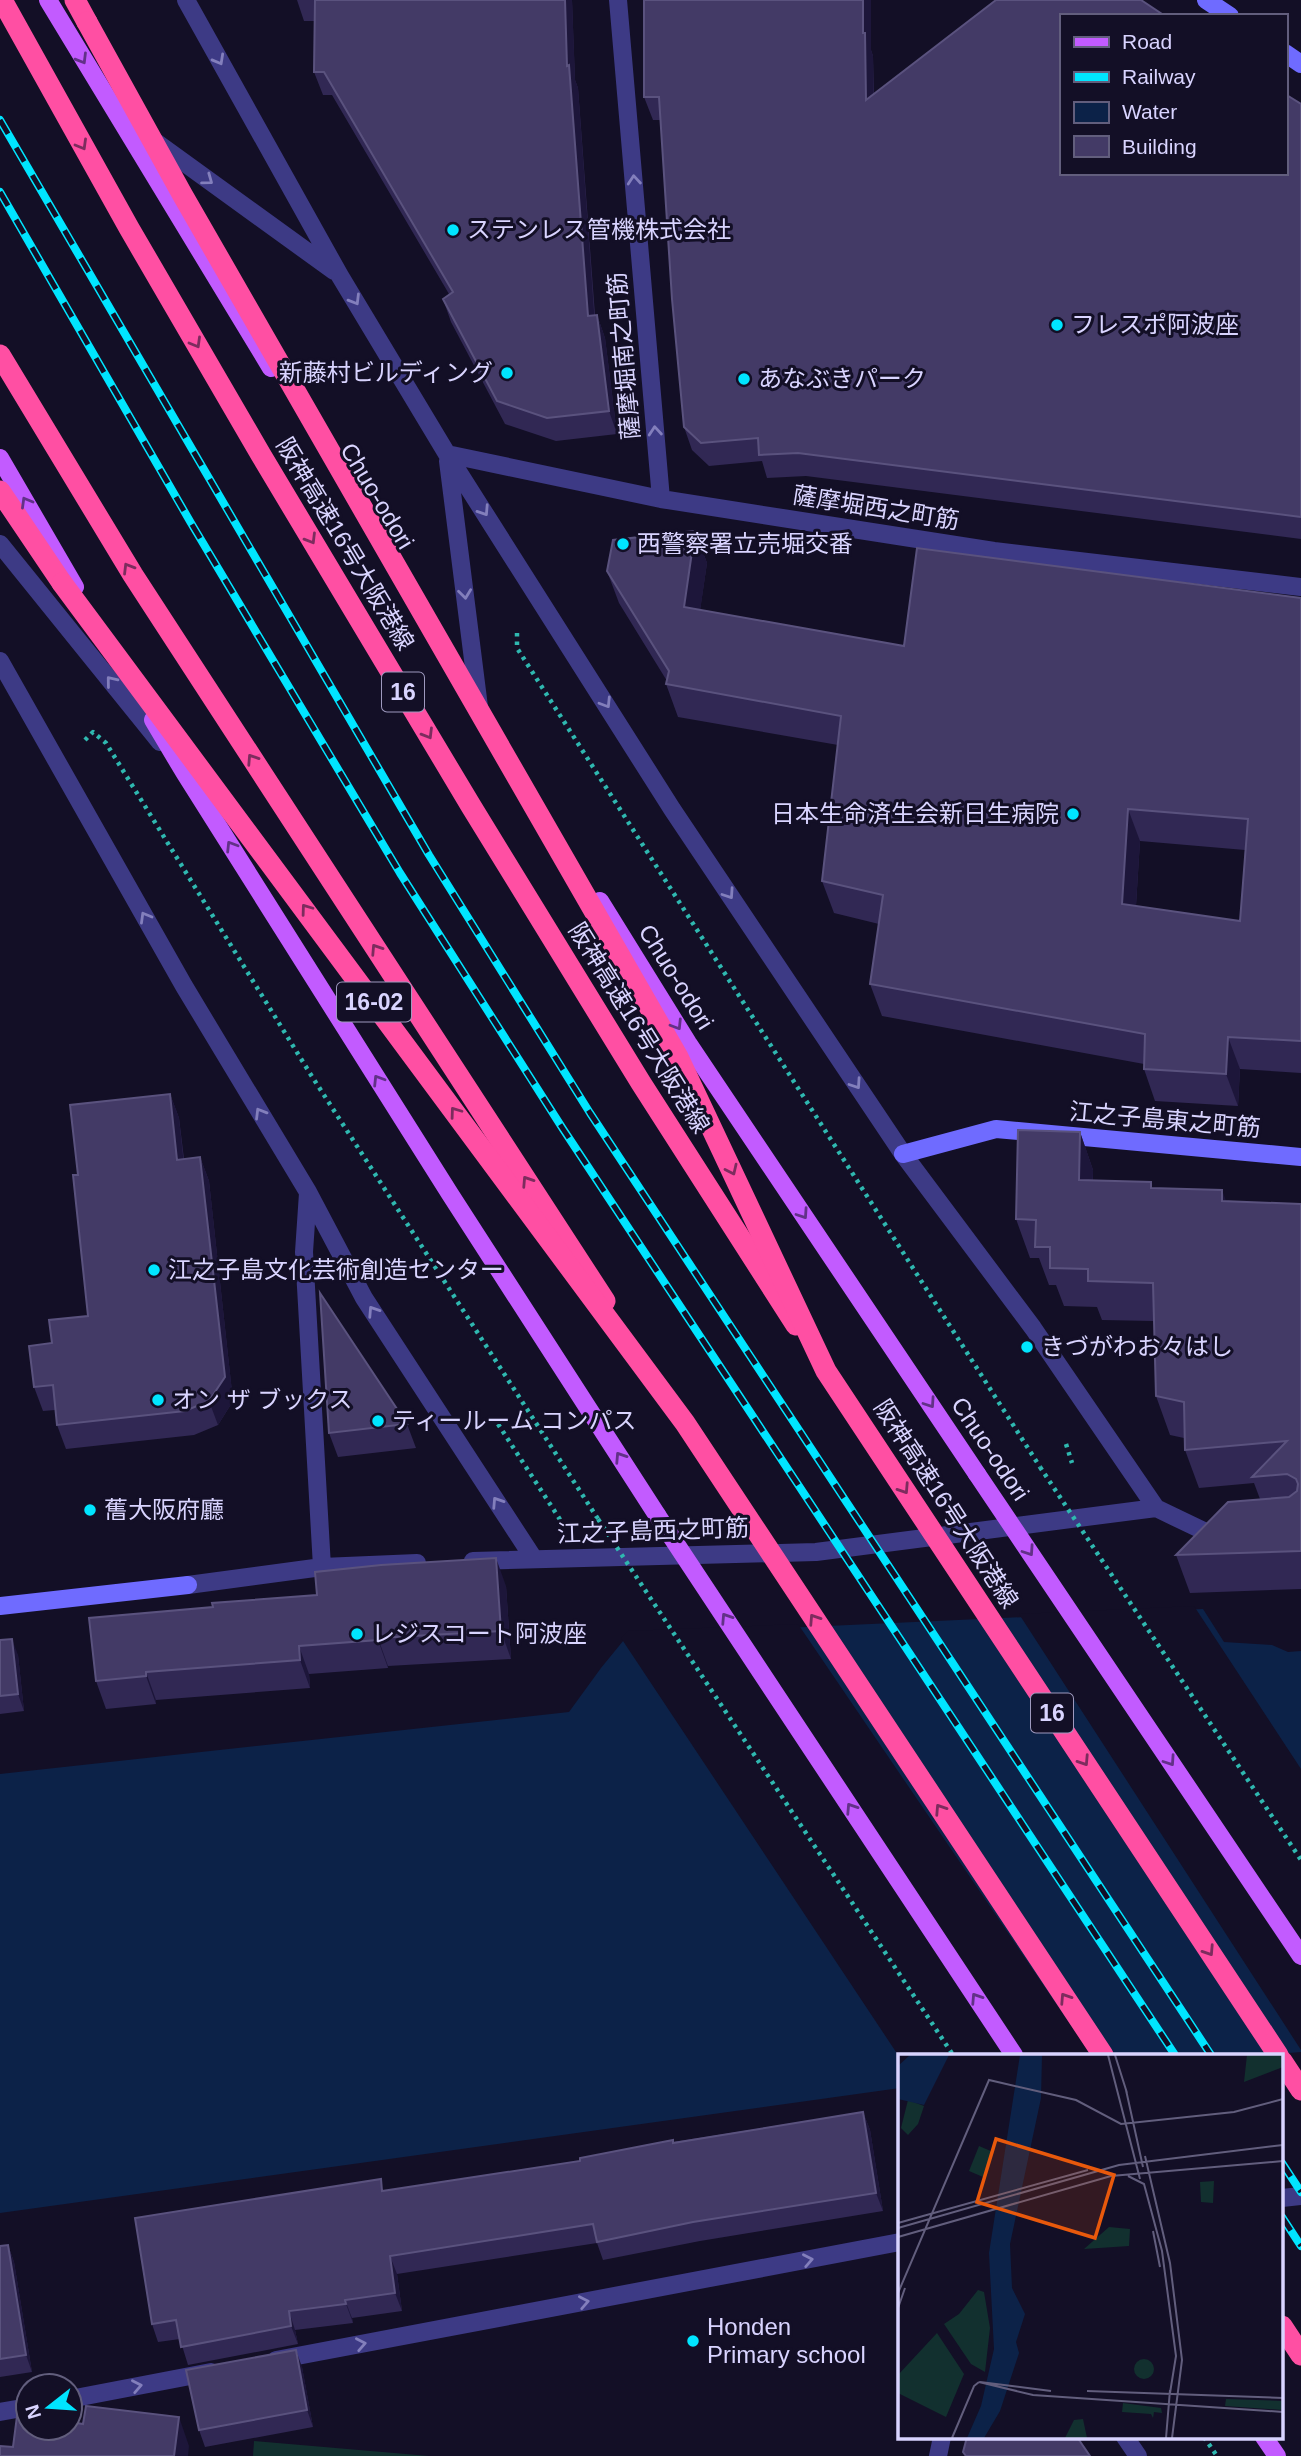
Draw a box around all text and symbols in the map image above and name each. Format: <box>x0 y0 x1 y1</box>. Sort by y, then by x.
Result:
legend <box>1060 14 1287 175</box>
text: Road <box>1122 30 1172 53</box>
one-way arrow <box>74 51 87 64</box>
one-way arrow <box>211 52 224 65</box>
text: Railway <box>1122 65 1196 88</box>
text: Water <box>1122 100 1177 123</box>
text: Building <box>1122 135 1197 158</box>
one-way arrow <box>74 138 87 151</box>
one-way arrow <box>200 172 213 184</box>
one-way arrow <box>627 174 642 185</box>
place label: ステンレス管機株式会社 <box>467 216 731 243</box>
marker: ステンレス管機株式会社 <box>445 222 461 238</box>
street label: 薩摩堀南之町筋 <box>603 271 644 441</box>
one-way arrow <box>347 293 360 306</box>
place label: フレスポ阿波座 <box>1071 311 1239 338</box>
marker: フレスポ阿波座 <box>1049 317 1065 333</box>
one-way arrow <box>188 335 201 348</box>
place label: 新藤村ビルディング <box>279 359 493 386</box>
marker: 新藤村ビルディング <box>499 365 515 381</box>
place label: あなぶきパーク <box>758 365 926 392</box>
marker: あなぶきパーク <box>736 371 752 387</box>
one-way arrow <box>648 425 663 437</box>
street label: 阪神高速16号大阪港線 <box>271 433 420 655</box>
street label: Chuo-odori <box>335 438 420 554</box>
street label: 薩摩堀西之町筋 <box>791 481 961 534</box>
one-way arrow <box>21 497 34 510</box>
one-way arrow <box>476 503 489 516</box>
place label: 西警察署立売堀交番 <box>637 530 853 557</box>
one-way arrow <box>303 531 316 544</box>
marker: 西警察署立売堀交番 <box>615 536 631 552</box>
one-way arrow <box>124 562 137 575</box>
one-way arrow <box>457 588 472 600</box>
road number: 16 <box>382 672 424 712</box>
one-way arrow <box>106 677 119 689</box>
one-way arrow <box>598 695 611 708</box>
one-way arrow <box>420 726 433 739</box>
one-way arrow <box>248 753 261 766</box>
place label: 日本生命済生会新日生病院 <box>771 800 1059 827</box>
marker: 日本生命済生会新日生病院 <box>1065 806 1081 822</box>
one-way arrow <box>226 841 239 854</box>
one-way arrow <box>721 887 734 900</box>
one-way arrow <box>301 904 314 917</box>
one-way arrow <box>140 912 153 925</box>
street label: 阪神高速16号大阪港線 <box>564 918 715 1138</box>
street label: Chuo-odori <box>634 919 719 1034</box>
one-way arrow <box>372 944 385 957</box>
road number: 16-02 <box>337 982 411 1021</box>
one-way arrow <box>668 1017 681 1030</box>
one-way arrow <box>374 1075 387 1088</box>
one-way arrow <box>847 1076 860 1089</box>
street label: 江之子島東之町筋 <box>1068 1098 1262 1141</box>
one-way arrow <box>451 1107 464 1119</box>
one-way arrow <box>256 1108 269 1121</box>
one-way arrow <box>724 1163 738 1175</box>
one-way arrow <box>523 1176 536 1189</box>
one-way arrow <box>795 1206 807 1219</box>
place label: 江之子島文化芸術創造センター <box>168 1256 504 1283</box>
marker: 江之子島文化芸術創造センター <box>146 1262 162 1278</box>
one-way arrow <box>368 1306 381 1319</box>
place label: きづがわお々はし <box>1041 1333 1233 1360</box>
marker: きづがわお々はし <box>1019 1339 1035 1355</box>
place label: オン ザ ブックス <box>172 1386 353 1413</box>
marker: オン ザ ブックス <box>150 1392 166 1408</box>
street label: Chuo-odori <box>946 1392 1035 1505</box>
street label: 阪神高速16号大阪港線 <box>869 1395 1024 1613</box>
one-way arrow <box>921 1395 934 1408</box>
place label: ティールーム コンパス <box>392 1407 637 1434</box>
marker: ティールーム コンパス <box>370 1413 386 1429</box>
one-way arrow <box>616 1452 629 1465</box>
one-way arrow <box>896 1481 908 1494</box>
place label: 𦾔大阪府廳 <box>104 1496 224 1523</box>
one-way arrow <box>492 1496 505 1509</box>
marker: 𦾔大阪府廳 <box>82 1502 98 1518</box>
street label: 江之子島西之町筋 <box>557 1514 749 1547</box>
one-way arrow <box>1021 1543 1033 1556</box>
one-way arrow <box>721 1613 734 1626</box>
one-way arrow <box>810 1614 823 1627</box>
place label: レジスコート阿波座 <box>371 1620 587 1647</box>
marker: レジスコート阿波座 <box>349 1626 365 1642</box>
road number: 16 <box>1031 1694 1073 1732</box>
one-way arrow <box>1075 1753 1088 1766</box>
one-way arrow <box>1161 1753 1174 1766</box>
one-way arrow <box>847 1803 859 1816</box>
one-way arrow <box>935 1803 948 1816</box>
one-way arrow <box>1201 1943 1214 1956</box>
one-way arrow <box>972 1993 984 2006</box>
one-way arrow <box>1061 1993 1074 2006</box>
inset map <box>898 2054 1284 2438</box>
one-way arrow <box>802 2253 814 2268</box>
one-way arrow <box>578 2295 590 2310</box>
place label: Honden Primary school <box>707 2313 866 2368</box>
marker: Honden Primary school <box>685 2333 701 2349</box>
one-way arrow <box>355 2337 367 2352</box>
north arrow <box>14 2372 84 2442</box>
one-way arrow <box>131 2380 143 2395</box>
text: N <box>21 2402 45 2421</box>

